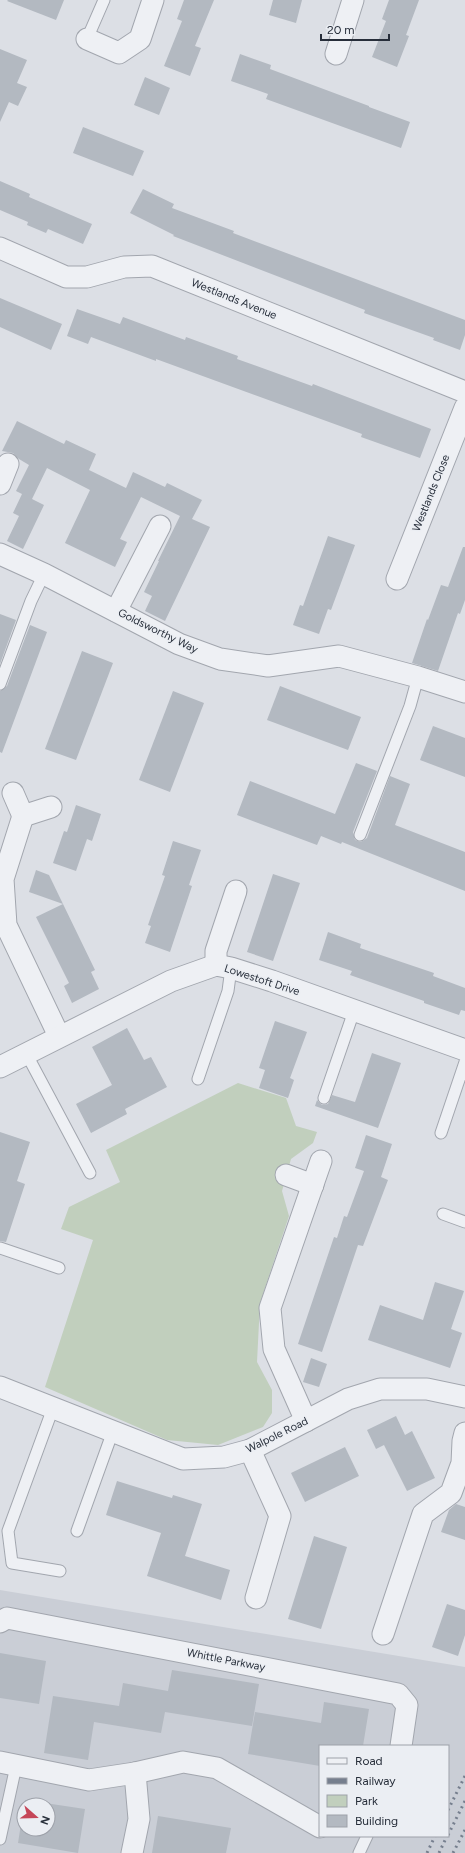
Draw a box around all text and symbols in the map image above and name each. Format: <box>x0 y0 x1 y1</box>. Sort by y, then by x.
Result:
scale bar <box>321 16 389 42</box>
text: 20 m <box>327 23 355 37</box>
street label: Westlands Avenue <box>189 276 279 322</box>
street label: Westlands Close <box>410 453 452 533</box>
street label: Goldsworthy Way <box>116 606 200 656</box>
street label: Lowestoft Drive <box>223 962 301 998</box>
street label: Walpole Road <box>244 1414 310 1456</box>
street label: Whittle Parkway <box>186 1646 266 1674</box>
legend <box>319 1745 449 1837</box>
text: Road <box>355 1754 383 1768</box>
text: Railway <box>355 1774 396 1788</box>
text: Park <box>355 1794 378 1808</box>
north arrow <box>16 1797 56 1837</box>
text: N <box>37 1814 52 1826</box>
text: Building <box>355 1814 398 1828</box>

